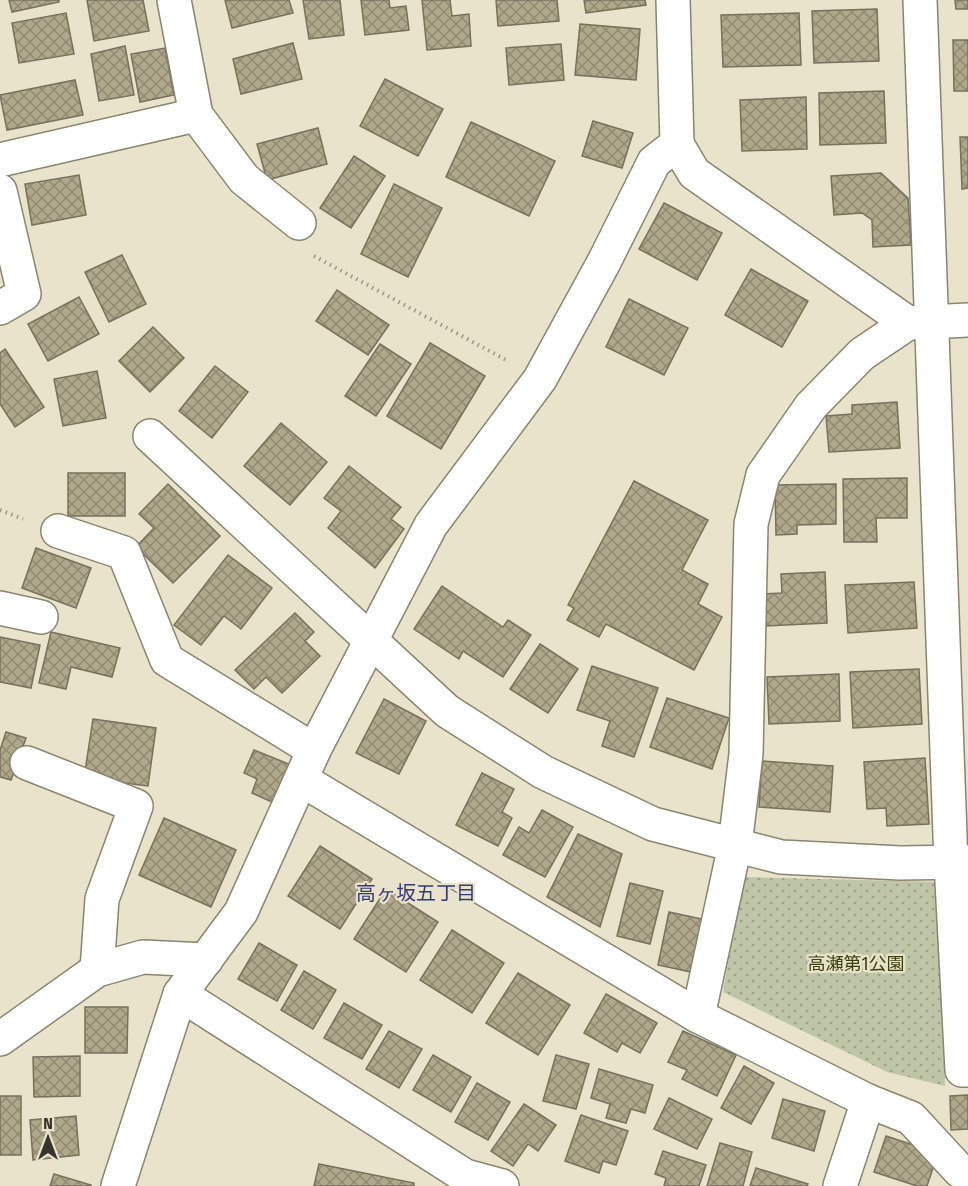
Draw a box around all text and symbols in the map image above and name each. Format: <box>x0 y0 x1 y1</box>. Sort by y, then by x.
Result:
district label: 高ヶ坂五丁目 <box>356 881 476 905</box>
park label: 高瀬第1公園 <box>807 953 905 975</box>
north arrow <box>18 1108 78 1168</box>
text: N <box>43 1114 53 1133</box>

